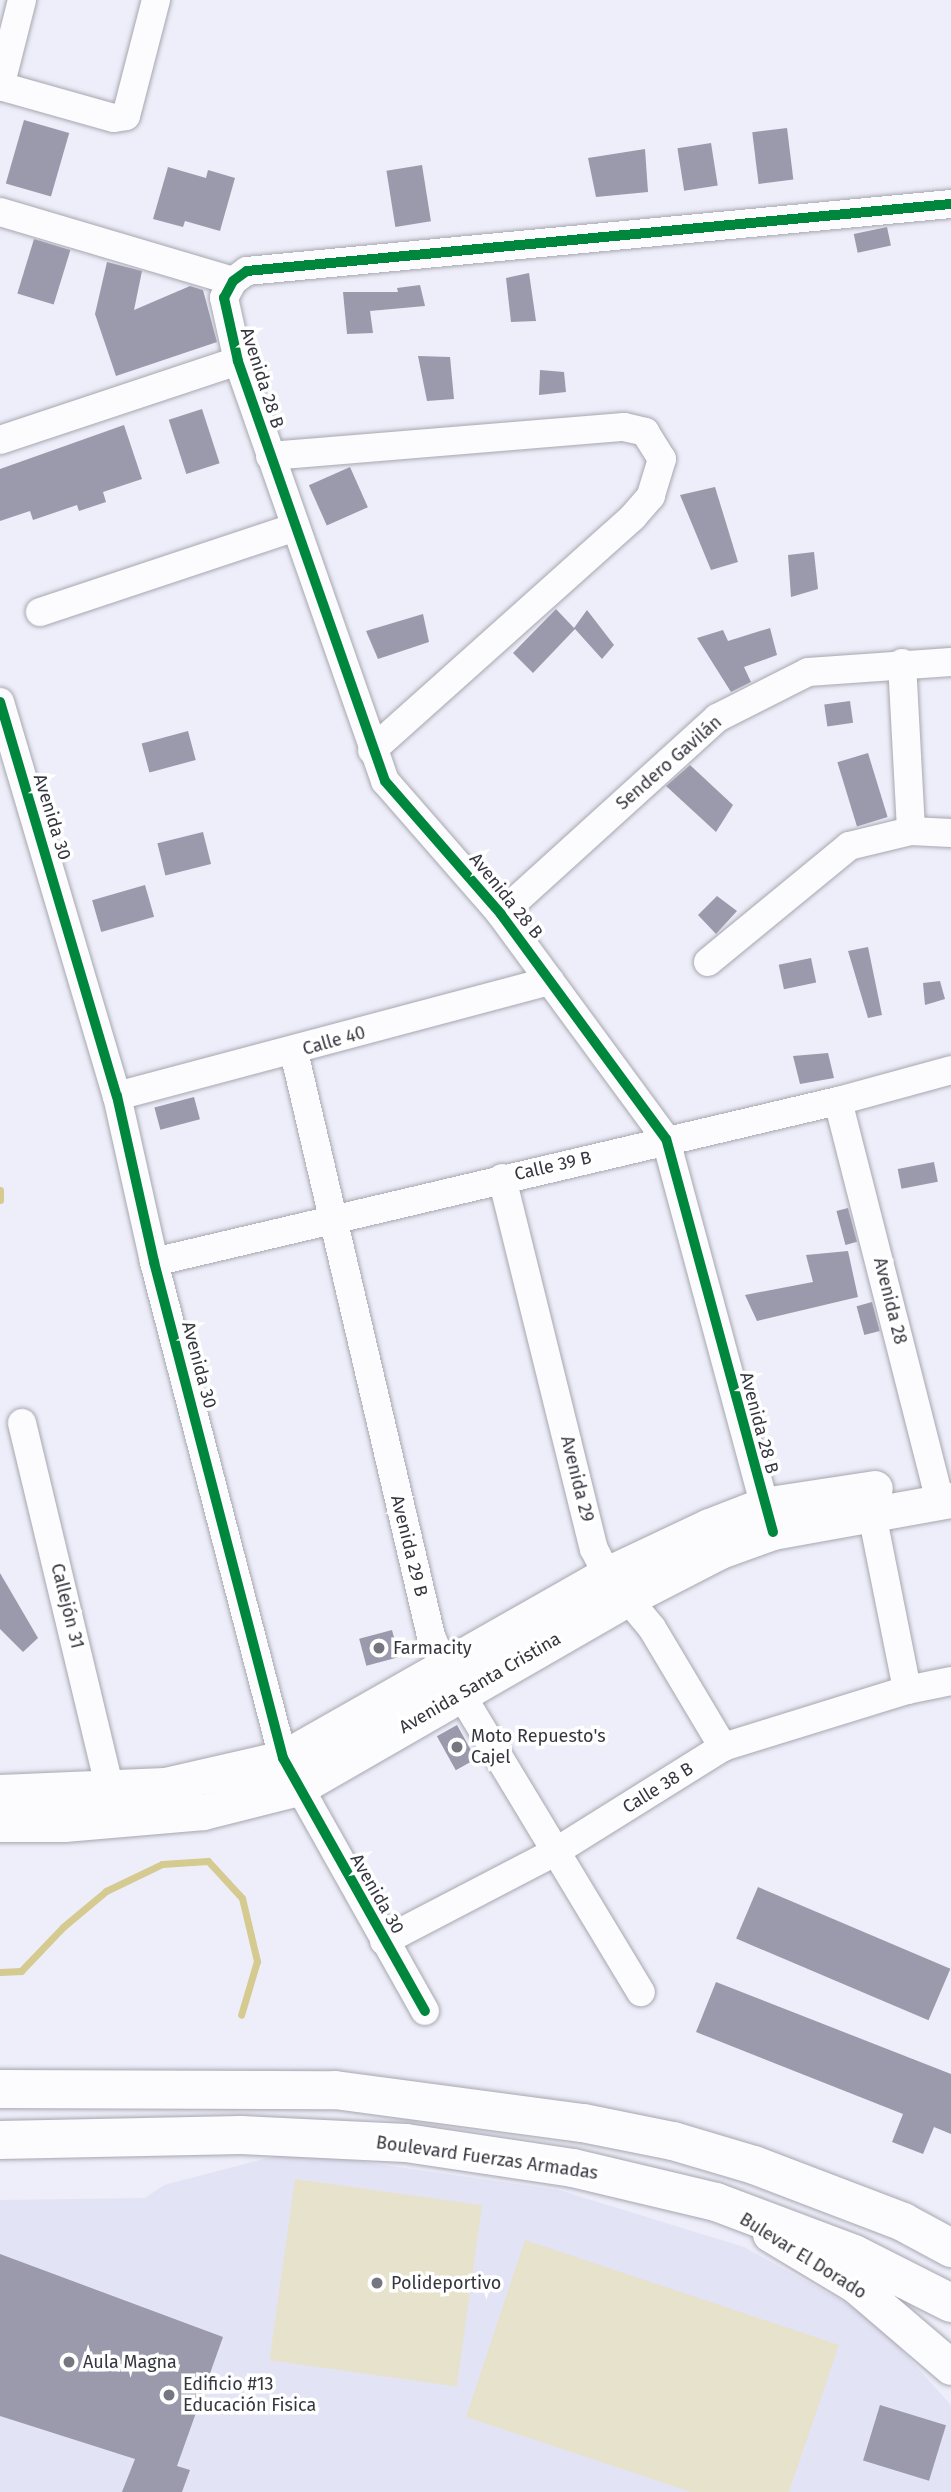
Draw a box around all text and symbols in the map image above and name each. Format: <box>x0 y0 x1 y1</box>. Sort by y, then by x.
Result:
street label: Avenida 28 B <box>236 325 288 431</box>
street label: Sendero Gavilán <box>612 711 726 815</box>
street label: Avenida 30 <box>29 771 75 863</box>
street label: Avenida 28 B <box>465 849 547 943</box>
street label: Calle 40 <box>300 1022 368 1060</box>
street label: Calle 39 B <box>512 1147 594 1185</box>
street label: Avenida 28 <box>869 1255 911 1347</box>
street label: Avenida 30 <box>177 1319 221 1411</box>
street label: Avenida 28 B <box>735 1370 783 1476</box>
street label: Avenida 29 <box>556 1434 598 1524</box>
street label: Avenida 29 B <box>386 1493 432 1599</box>
street label: Callejón 31 <box>46 1561 88 1651</box>
street label: Avenida Santa Cristina <box>395 1628 565 1738</box>
place label: Farmacity <box>393 1637 472 1659</box>
marker: Farmacity <box>371 1640 387 1656</box>
place label: Moto Repuesto's Cajel <box>471 1726 606 1768</box>
marker: Moto Repuesto's Cajel <box>449 1739 465 1755</box>
street label: Calle 38 B <box>619 1758 697 1818</box>
street label: Avenida 30 <box>345 1850 409 1938</box>
street label: Boulevard Fuerzas Armadas <box>375 2132 599 2184</box>
street label: Bulevar El Dorado <box>736 2208 870 2304</box>
place label: Polideportivo <box>391 2272 501 2294</box>
marker: Polideportivo <box>369 2275 385 2291</box>
place label: Aula Magna <box>83 2351 177 2373</box>
marker: Aula Magna <box>61 2354 77 2370</box>
place label: Edificio #13 Educación Fisica <box>183 2374 316 2416</box>
marker: Edificio #13 Educación Fisica <box>161 2387 177 2403</box>

